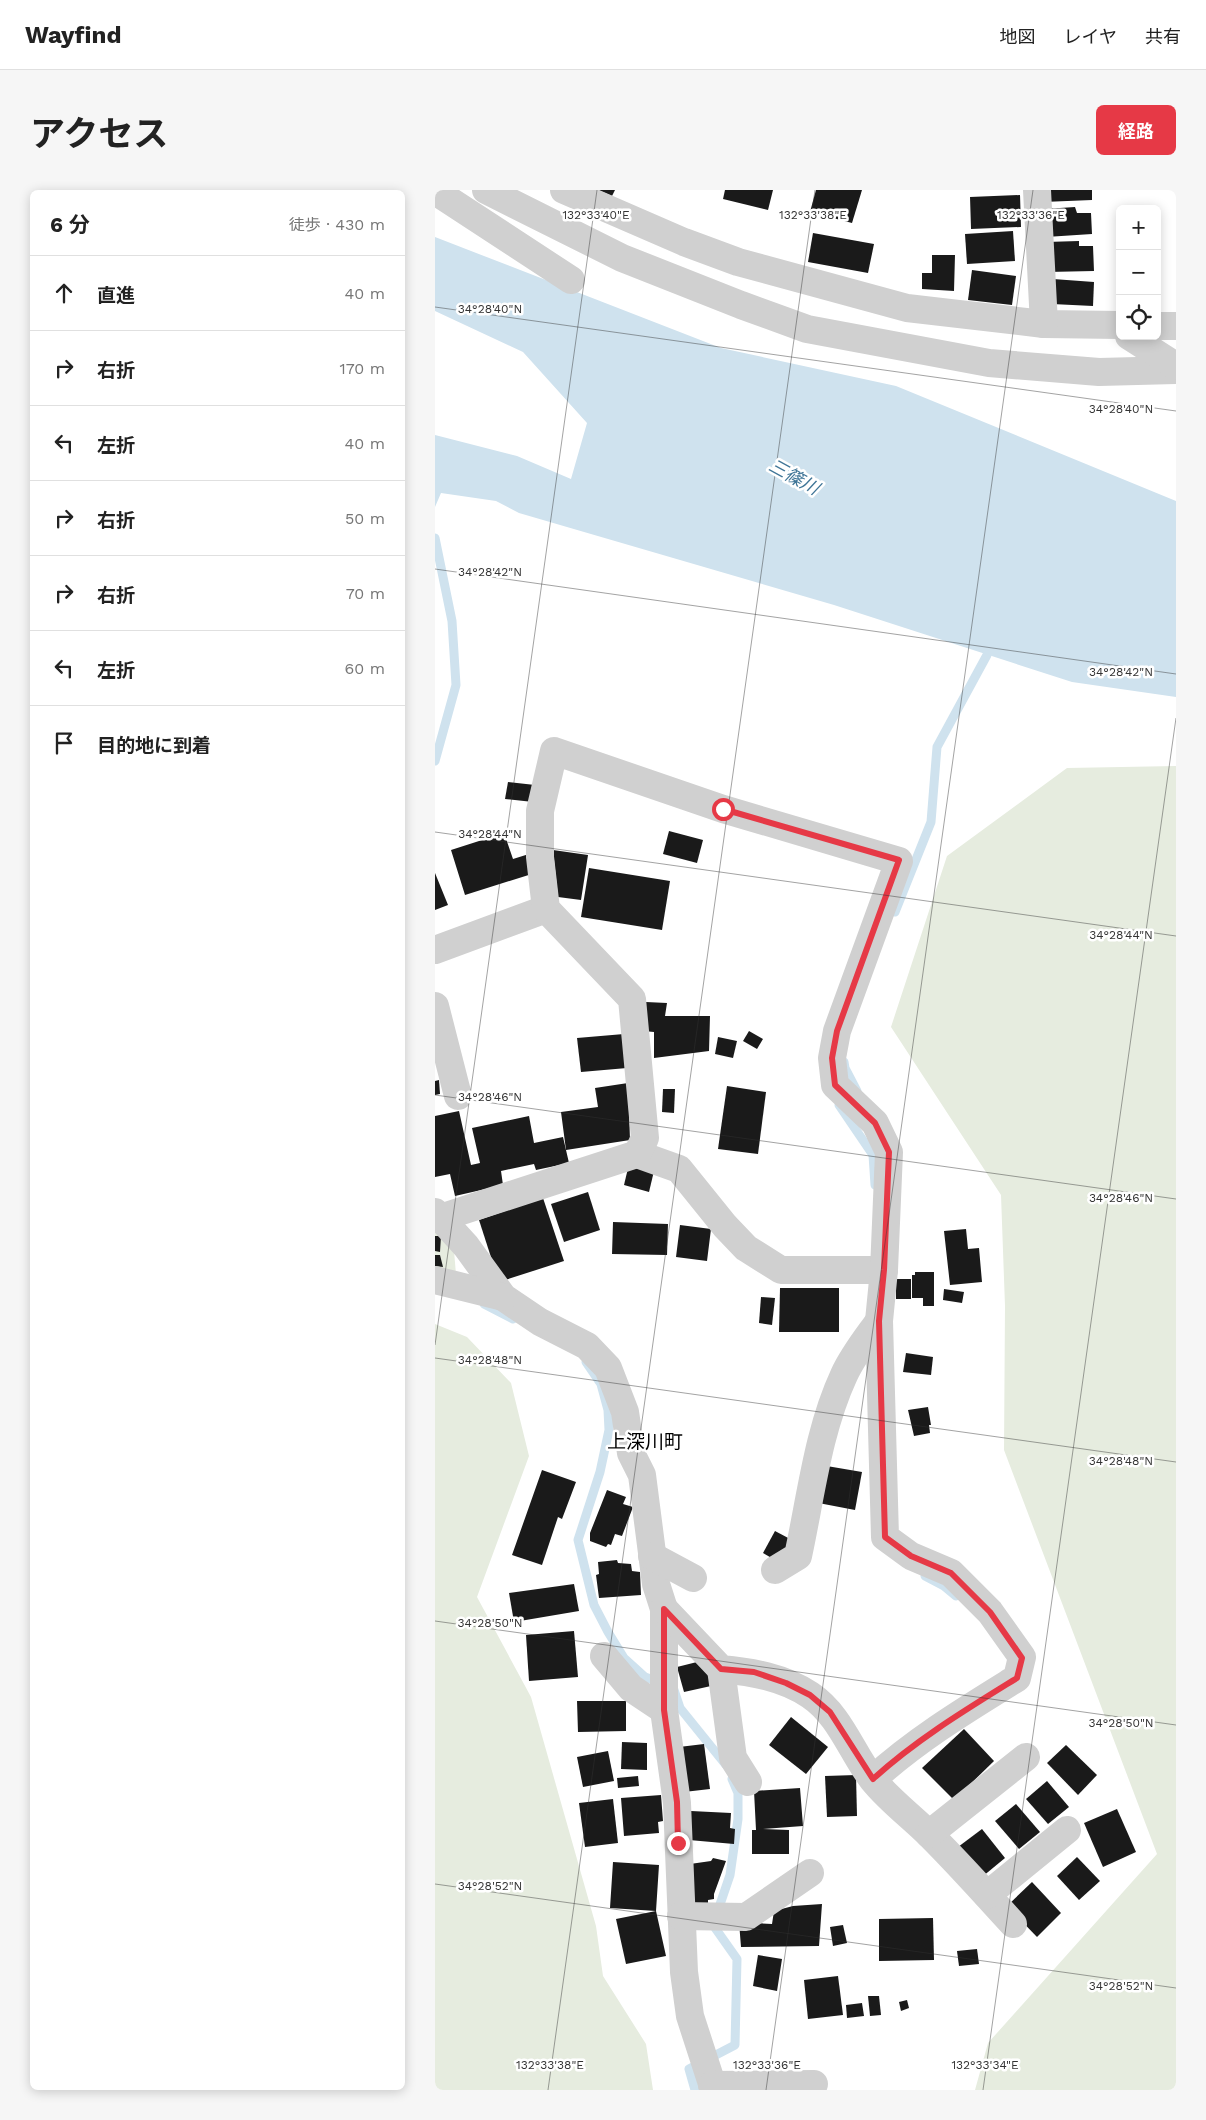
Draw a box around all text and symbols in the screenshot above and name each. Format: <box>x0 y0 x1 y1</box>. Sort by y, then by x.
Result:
text: Wayfind <box>25 21 121 49</box>
text: 地図 <box>1000 26 1036 47</box>
text: レイヤ <box>1064 26 1117 47</box>
text: 共有 <box>1145 26 1181 47</box>
button: 経路 <box>1096 105 1176 155</box>
text: アクセス <box>30 113 168 155</box>
map controls <box>1116 205 1161 340</box>
button: + <box>1116 205 1161 250</box>
text: 132°33'40"E <box>562 208 630 222</box>
text: 132°33'38"E <box>779 208 847 222</box>
text: 132°33'36"E <box>997 208 1065 222</box>
text: 6 分 <box>50 212 90 237</box>
text: 徒歩 · 430 m <box>289 215 385 234</box>
button: − <box>1116 250 1161 295</box>
icon: ahead <box>50 279 78 307</box>
text: 直進 <box>97 284 135 307</box>
text: 40 m <box>345 284 385 303</box>
button: locate <box>1116 295 1161 340</box>
text: 34°28'40"N <box>458 302 522 316</box>
icon: right <box>50 354 78 382</box>
text: 右折 <box>97 359 135 382</box>
text: 170 m <box>339 359 385 378</box>
text: 34°28'40"N <box>1089 402 1153 416</box>
icon: left <box>50 429 78 457</box>
text: 左折 <box>97 434 135 457</box>
text: 40 m <box>345 434 385 453</box>
water label: 三篠川 <box>766 454 825 500</box>
icon: right <box>50 504 78 532</box>
text: 右折 <box>97 509 135 532</box>
text: 50 m <box>345 509 385 528</box>
text: 34°28'42"N <box>458 565 522 579</box>
icon: right <box>50 579 78 607</box>
text: 右折 <box>97 584 135 607</box>
text: 70 m <box>346 584 385 603</box>
icon: left <box>50 654 78 682</box>
text: 左折 <box>97 659 135 682</box>
text: 60 m <box>345 659 385 678</box>
text: 34°28'42"N <box>1089 665 1153 679</box>
icon: arrive <box>50 729 78 757</box>
text: 目的地に到着 <box>97 734 211 757</box>
route start <box>712 798 735 821</box>
text: 34°28'44"N <box>458 827 522 841</box>
text: 34°28'44"N <box>1089 928 1153 942</box>
text: 34°28'46"N <box>458 1090 522 1104</box>
text: 34°28'46"N <box>1089 1191 1153 1205</box>
text: 34°28'48"N <box>458 1353 522 1367</box>
district label: 上深川町 <box>607 1430 683 1453</box>
text: 34°28'48"N <box>1089 1454 1153 1468</box>
text: 34°28'50"N <box>457 1616 523 1630</box>
text: 34°28'50"N <box>1088 1716 1154 1730</box>
route end <box>667 1832 690 1855</box>
text: 34°28'52"N <box>458 1879 522 1893</box>
text: 34°28'52"N <box>1089 1979 1153 1993</box>
text: 132°33'38"E <box>516 2058 584 2072</box>
text: 132°33'36"E <box>733 2058 801 2072</box>
text: 132°33'34"E <box>951 2058 1019 2072</box>

